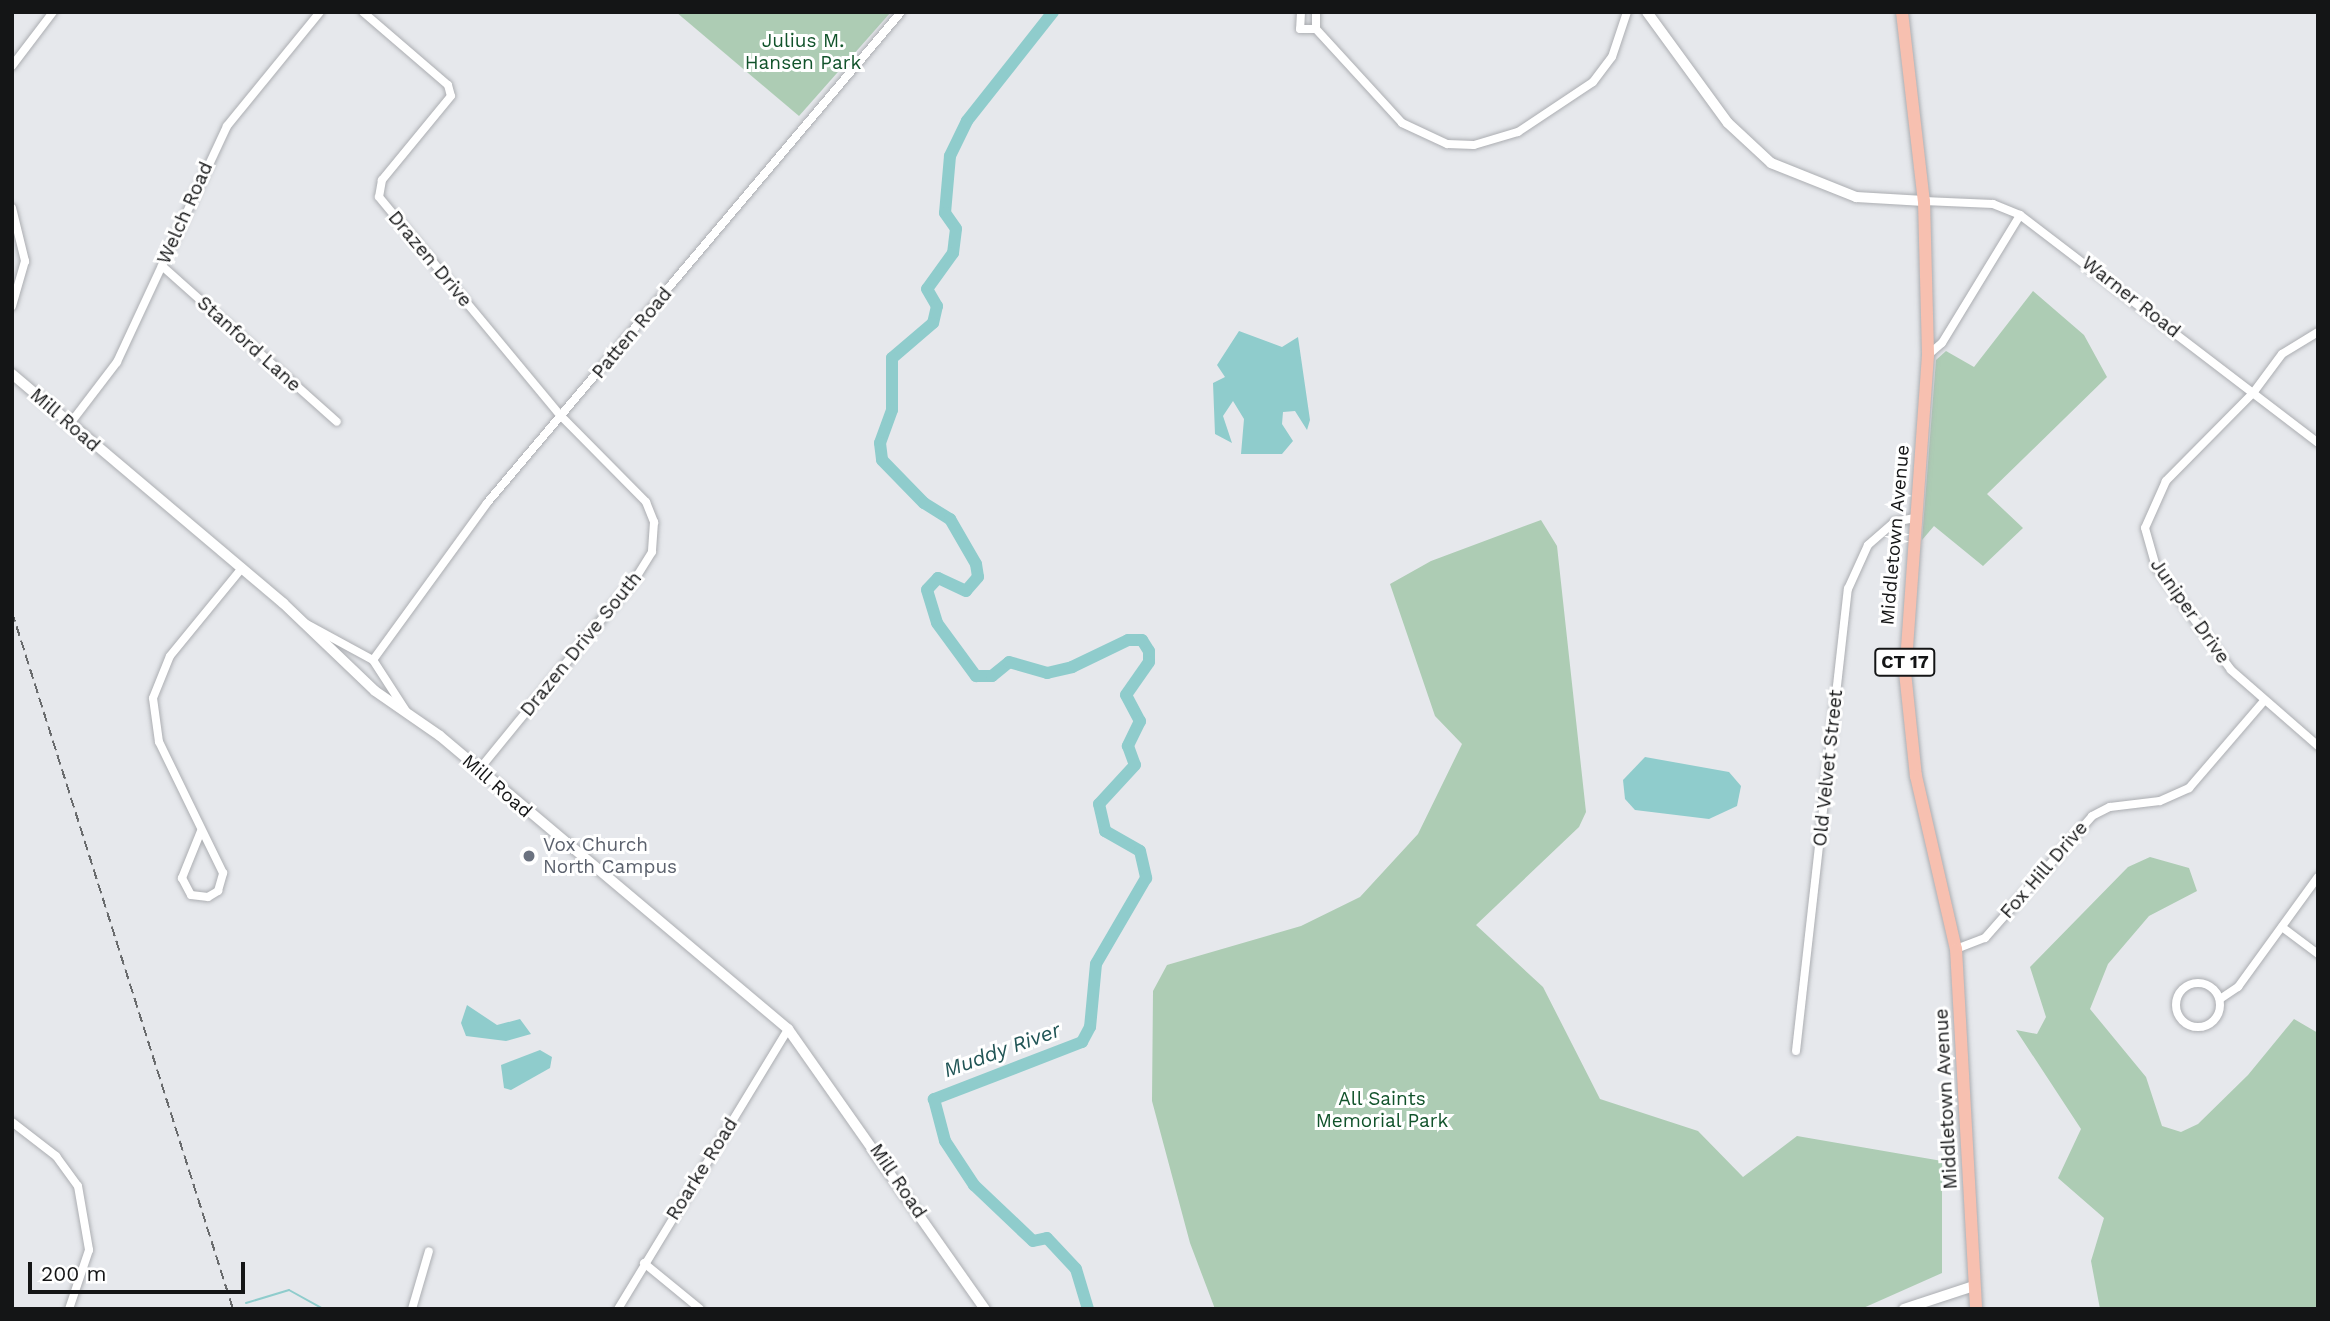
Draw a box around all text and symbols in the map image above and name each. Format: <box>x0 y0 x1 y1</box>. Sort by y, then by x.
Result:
park label: Julius M. Hansen Park <box>745 30 861 74</box>
street label: Welch Road <box>152 158 218 268</box>
street label: Drazen Drive <box>383 206 477 312</box>
street label: Warner Road <box>2077 251 2185 343</box>
street label: Patten Road <box>587 283 677 383</box>
street label: Stanford Lane <box>192 291 306 397</box>
street label: Mill Road <box>25 383 105 457</box>
street label: Middletown Avenue <box>1876 443 1914 627</box>
street label: Juniper Drive <box>2145 554 2235 668</box>
street label: Drazen Drive South <box>516 567 646 721</box>
road number: CT 17 <box>1874 648 1937 676</box>
street label: Old Velvet Street <box>1808 688 1848 848</box>
street label: Mill Road <box>457 749 537 823</box>
street label: Fox Hill Drive <box>1995 816 2093 924</box>
place label: Vox Church North Campus <box>543 834 677 878</box>
marker: Vox Church North Campus <box>521 848 537 864</box>
street label: Middletown Avenue <box>1930 1008 1962 1190</box>
water label: Muddy River <box>940 1017 1064 1083</box>
park label: All Saints Memorial Park <box>1315 1088 1449 1132</box>
street label: Roarke Road <box>661 1114 743 1224</box>
street label: Mill Road <box>865 1139 931 1223</box>
scale bar <box>32 1248 248 1292</box>
text: 200 m <box>41 1261 107 1286</box>

